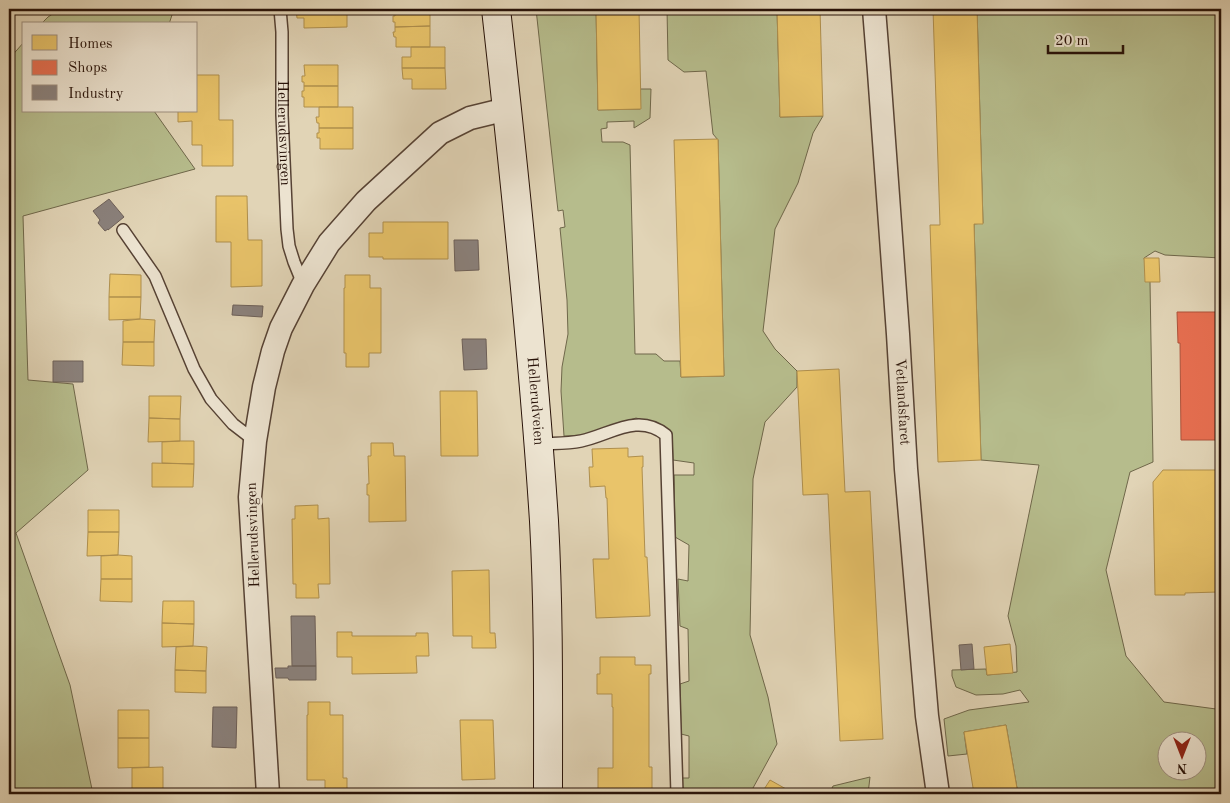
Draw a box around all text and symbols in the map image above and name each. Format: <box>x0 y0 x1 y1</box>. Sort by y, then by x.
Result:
legend <box>22 22 198 112</box>
scale bar <box>1048 22 1122 54</box>
text: 20 m <box>1055 34 1089 49</box>
text: Homes <box>68 37 113 52</box>
text: Shops <box>68 61 107 76</box>
street label: Hellerudsvingen <box>274 80 293 186</box>
text: Industry <box>68 87 124 102</box>
street label: Hellerudveien <box>524 356 546 446</box>
street label: Vetlandsfaret <box>892 358 912 446</box>
street label: Hellerudsvingen <box>245 482 263 588</box>
north arrow <box>1158 730 1208 780</box>
text: N <box>1176 761 1187 775</box>

